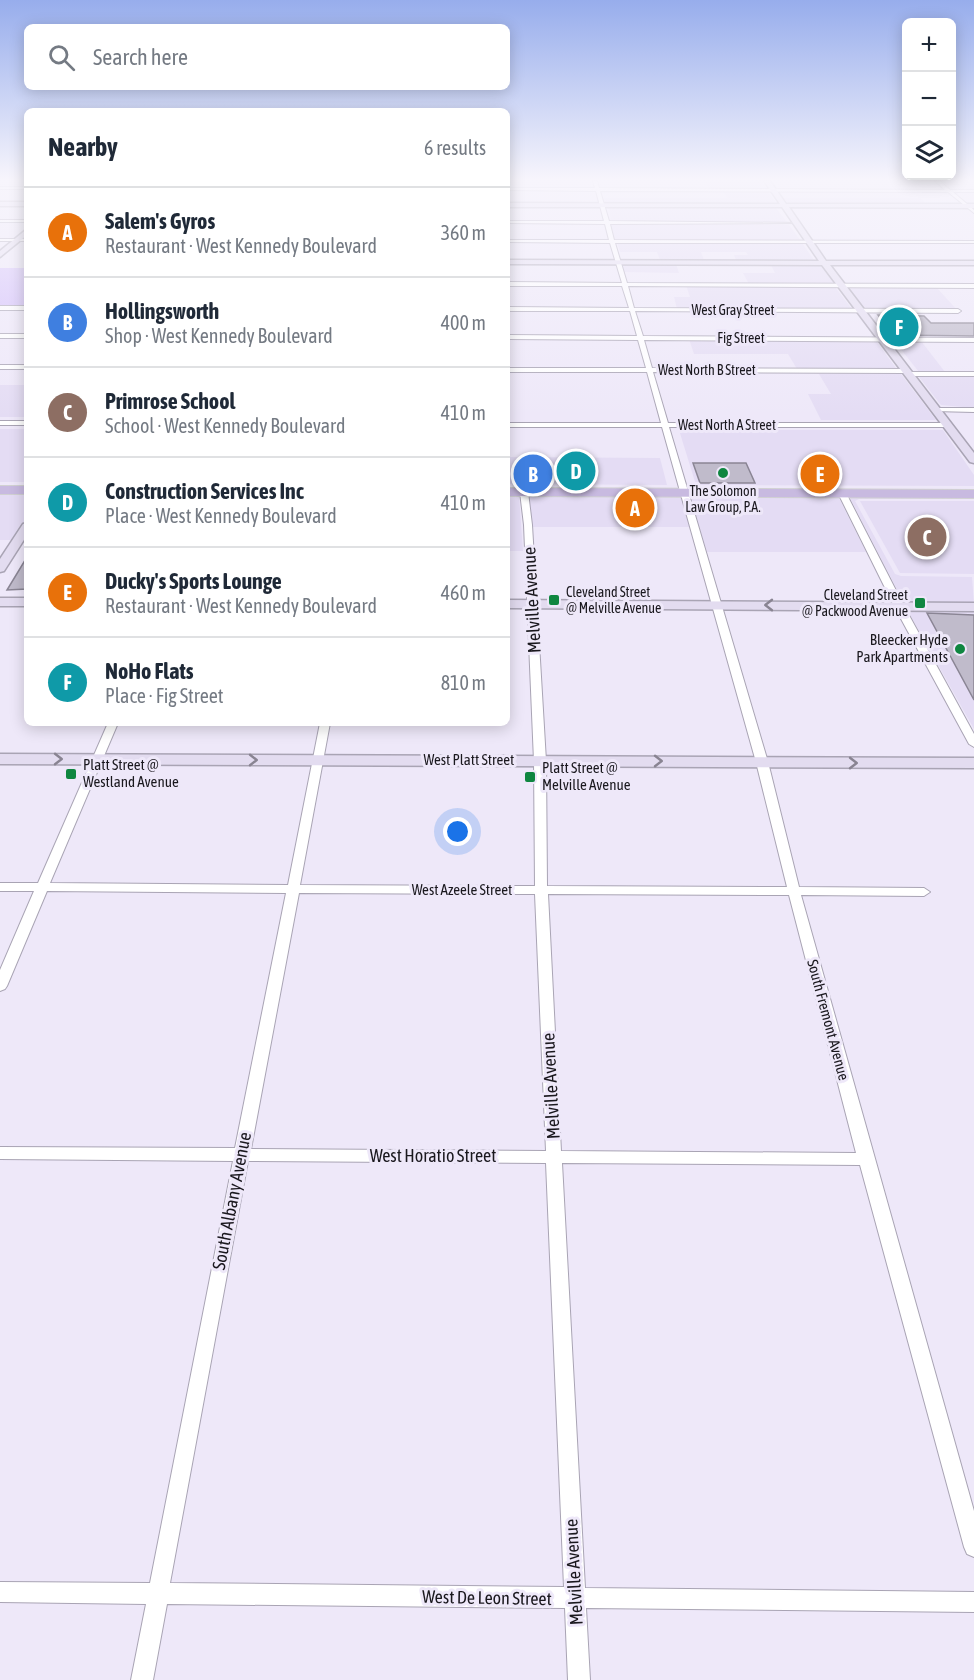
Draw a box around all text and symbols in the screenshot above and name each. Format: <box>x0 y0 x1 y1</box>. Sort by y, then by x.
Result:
map controls <box>902 18 956 180</box>
button: + <box>902 18 956 72</box>
search box <box>24 24 510 90</box>
icon: search <box>45 41 78 74</box>
text: Search here <box>93 44 188 70</box>
button: − <box>902 72 956 126</box>
button: layers <box>902 126 956 180</box>
text: Nearby <box>48 132 118 162</box>
text: 6 results <box>424 136 486 159</box>
text: Salem's Gyros <box>105 208 215 234</box>
text: A <box>63 221 72 244</box>
text: 360 m <box>441 221 486 244</box>
text: Restaurant · West Kennedy Boulevard <box>105 234 377 257</box>
text: Hollingsworth <box>105 298 219 324</box>
street label: West Gray Street <box>691 302 775 318</box>
pin: F <box>880 304 918 350</box>
text: B <box>63 311 72 334</box>
text: 400 m <box>441 311 486 334</box>
text: Shop · West Kennedy Boulevard <box>105 324 333 347</box>
street label: Fig Street <box>717 330 765 346</box>
street label: West North B Street <box>658 362 756 378</box>
text: Primrose School <box>105 388 235 414</box>
text: C <box>63 401 72 424</box>
text: 410 m <box>441 401 486 424</box>
text: School · West Kennedy Boulevard <box>105 414 345 437</box>
street label: West North A Street <box>678 417 776 433</box>
pin: D <box>556 448 596 494</box>
pin: B <box>514 452 552 496</box>
pin: E <box>800 452 840 496</box>
marker: The Solomon Law Group, P.A. <box>716 466 730 480</box>
text: Construction Services Inc <box>105 478 304 504</box>
place label: The Solomon Law Group, P.A. <box>685 483 761 515</box>
pin: A <box>616 486 654 530</box>
text: D <box>62 491 73 514</box>
text: 410 m <box>441 491 486 514</box>
text: Place · West Kennedy Boulevard <box>105 504 337 527</box>
pin: C <box>908 514 946 560</box>
street label: Melville Avenue <box>518 546 545 654</box>
text: Ducky's Sports Lounge <box>105 568 282 594</box>
text: E <box>63 581 72 604</box>
text: 460 m <box>441 581 486 604</box>
place label: Cleveland Street @ Melville Avenue <box>566 584 661 616</box>
place label: Cleveland Street @ Packwood Avenue <box>802 587 908 619</box>
marker: Cleveland Street @ Melville Avenue <box>547 593 561 607</box>
text: Restaurant · West Kennedy Boulevard <box>105 594 377 617</box>
marker: Cleveland Street @ Packwood Avenue <box>913 596 927 610</box>
one-way arrow <box>764 599 773 611</box>
place label: Bleecker Hyde Park Apartments <box>856 631 948 665</box>
marker: Bleecker Hyde Park Apartments <box>953 642 967 656</box>
text: NoHo Flats <box>105 658 193 684</box>
text: F <box>63 671 72 694</box>
text: 810 m <box>441 671 486 694</box>
text: Place · Fig Street <box>105 684 224 707</box>
street label: West Platt Street <box>424 751 514 768</box>
one-way arrow <box>54 753 63 765</box>
one-way arrow <box>249 754 258 766</box>
one-way arrow <box>654 755 663 768</box>
place label: Platt Street @ Westland Avenue <box>83 756 179 790</box>
one-way arrow <box>849 757 858 769</box>
place label: Platt Street @ Melville Avenue <box>542 759 631 793</box>
marker: Platt Street @ Westland Avenue <box>64 767 78 781</box>
marker: Platt Street @ Melville Avenue <box>523 770 537 784</box>
your location <box>443 817 472 846</box>
street label: West Azeele Street <box>412 881 512 898</box>
street label: South Fremont Avenue <box>804 958 853 1082</box>
street label: Melville Avenue <box>537 1032 564 1140</box>
street label: South Albany Avenue <box>208 1130 255 1272</box>
street label: West Horatio Street <box>370 1145 496 1166</box>
street label: Melville Avenue <box>560 1518 587 1626</box>
street label: West De Leon Street <box>422 1586 552 1609</box>

